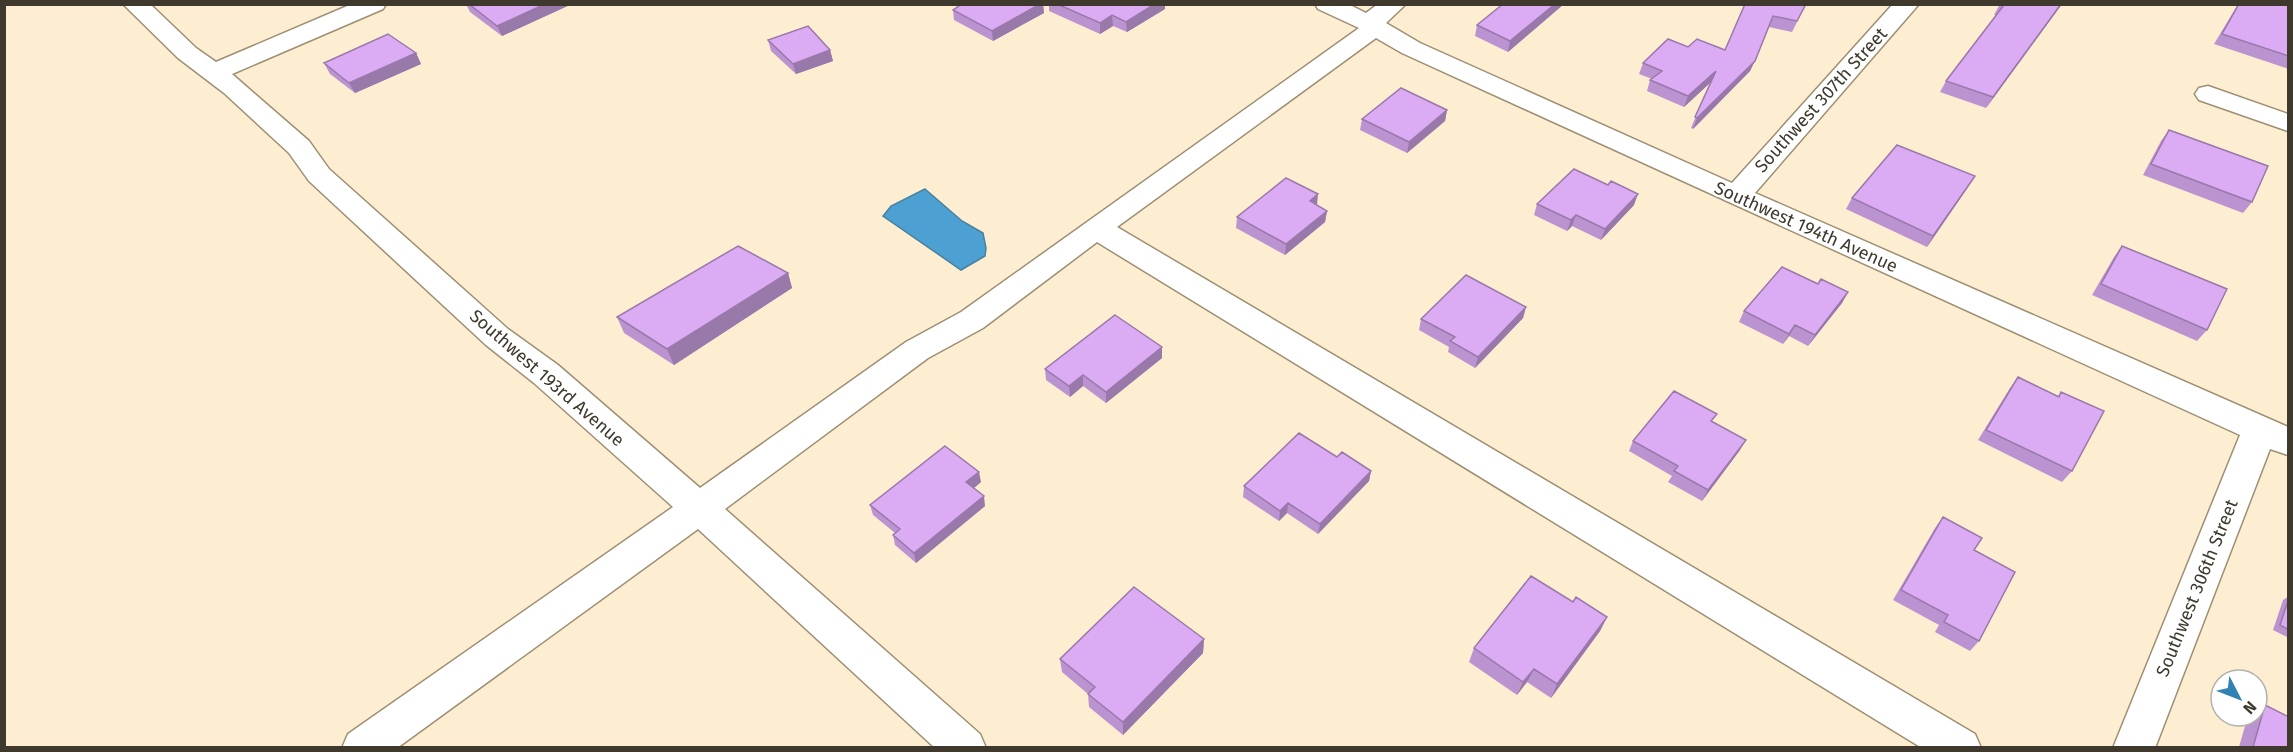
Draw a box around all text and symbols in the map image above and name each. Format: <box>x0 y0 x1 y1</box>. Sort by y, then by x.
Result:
street label: Southwest 307th Street <box>1750 23 1892 177</box>
street label: Southwest 194th Avenue <box>1711 177 1901 277</box>
street label: Southwest 193rd Avenue <box>465 305 629 451</box>
street label: Southwest 306th Street <box>2151 496 2243 680</box>
north arrow <box>2209 668 2269 728</box>
text: N <box>2239 697 2260 718</box>

